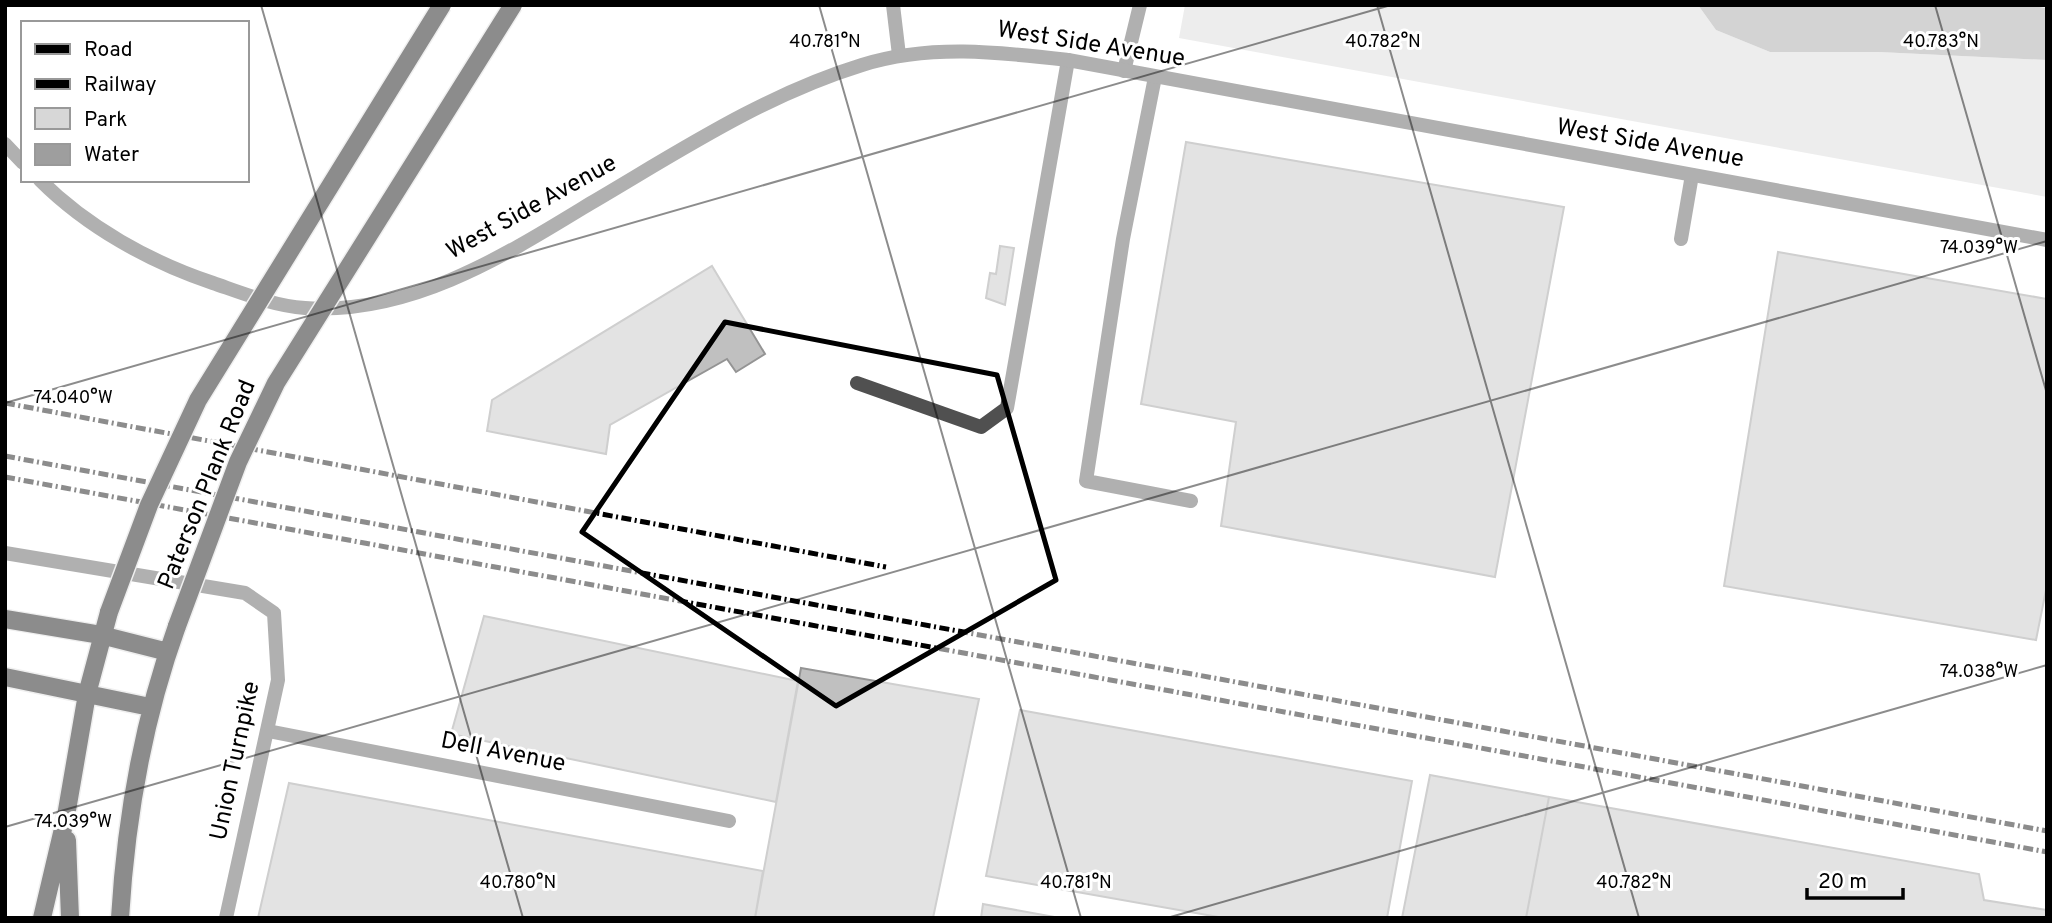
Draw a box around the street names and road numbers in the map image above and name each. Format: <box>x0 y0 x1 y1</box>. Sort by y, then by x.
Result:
street label: West Side Avenue <box>995 15 1187 75</box>
street label: West Side Avenue <box>1554 113 1746 175</box>
street label: West Side Avenue <box>442 149 622 267</box>
street label: Paterson Plank Road <box>152 376 264 594</box>
street label: Union Turnpike <box>204 679 268 843</box>
street label: Dell Avenue <box>438 726 568 780</box>

